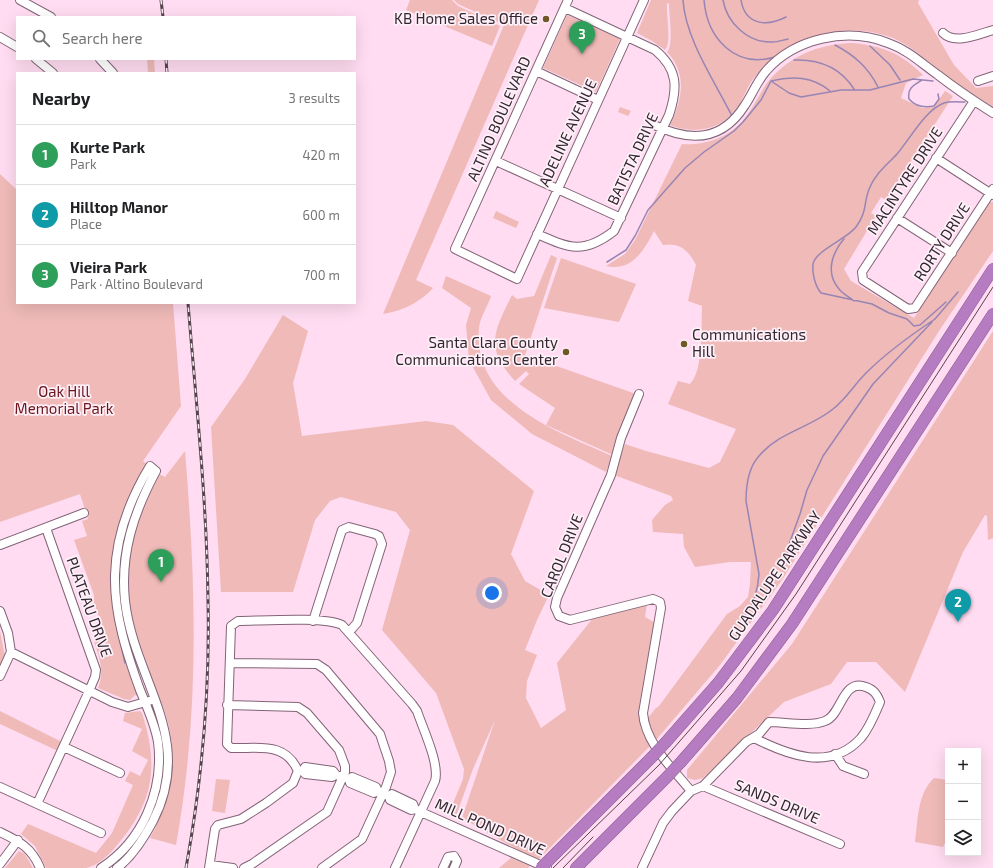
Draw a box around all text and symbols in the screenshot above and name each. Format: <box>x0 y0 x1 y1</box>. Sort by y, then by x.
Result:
place label: KB Home Sales Office <box>394 9 538 27</box>
marker: KB Home Sales Office <box>541 14 551 24</box>
search box <box>16 16 356 60</box>
pin: 3 <box>569 21 595 54</box>
icon: search <box>30 27 52 49</box>
text: Search here <box>62 29 143 47</box>
street label: ALTINO BOULEVARD <box>462 53 534 184</box>
street label: ADELINE AVENUE <box>534 76 600 189</box>
text: Nearby <box>32 88 90 108</box>
text: 3 results <box>289 90 340 106</box>
street label: BATISTA DRIVE <box>603 110 661 208</box>
street label: MACINTYRE DRIVE <box>863 123 946 238</box>
text: Kurte Park <box>70 138 145 156</box>
text: 1 <box>42 147 48 163</box>
text: 420 m <box>303 147 340 163</box>
text: Park <box>70 156 97 172</box>
text: Hilltop Manor <box>70 198 168 216</box>
street label: RORTY DRIVE <box>909 199 973 284</box>
text: 2 <box>41 207 49 223</box>
text: 600 m <box>303 207 340 223</box>
text: Place <box>70 216 102 232</box>
text: Vieira Park <box>70 258 147 276</box>
text: 3 <box>41 267 49 283</box>
text: 700 m <box>303 267 340 283</box>
text: Park · Altino Boulevard <box>70 276 203 292</box>
place label: Communications Hill <box>692 325 806 360</box>
place label: Santa Clara County Communications Center <box>395 333 558 368</box>
marker: Communications Hill <box>679 339 689 349</box>
marker: Santa Clara County Communications Center <box>561 347 571 357</box>
park label: Oak Hill Memorial Park <box>15 382 114 417</box>
street label: GUADALUPE PARKWAY <box>724 507 825 644</box>
street label: CAROL DRIVE <box>536 511 586 600</box>
pin: 1 <box>148 549 174 582</box>
street label: PLATEAU DRIVE <box>63 554 116 659</box>
your location <box>482 583 502 603</box>
pin: 2 <box>945 589 971 622</box>
map controls <box>945 748 981 856</box>
button: + <box>945 748 981 784</box>
street label: SANDS DRIVE <box>732 775 823 827</box>
button: − <box>945 784 981 820</box>
street label: MILL POND DRIVE <box>432 794 548 858</box>
button: layers <box>945 820 981 856</box>

